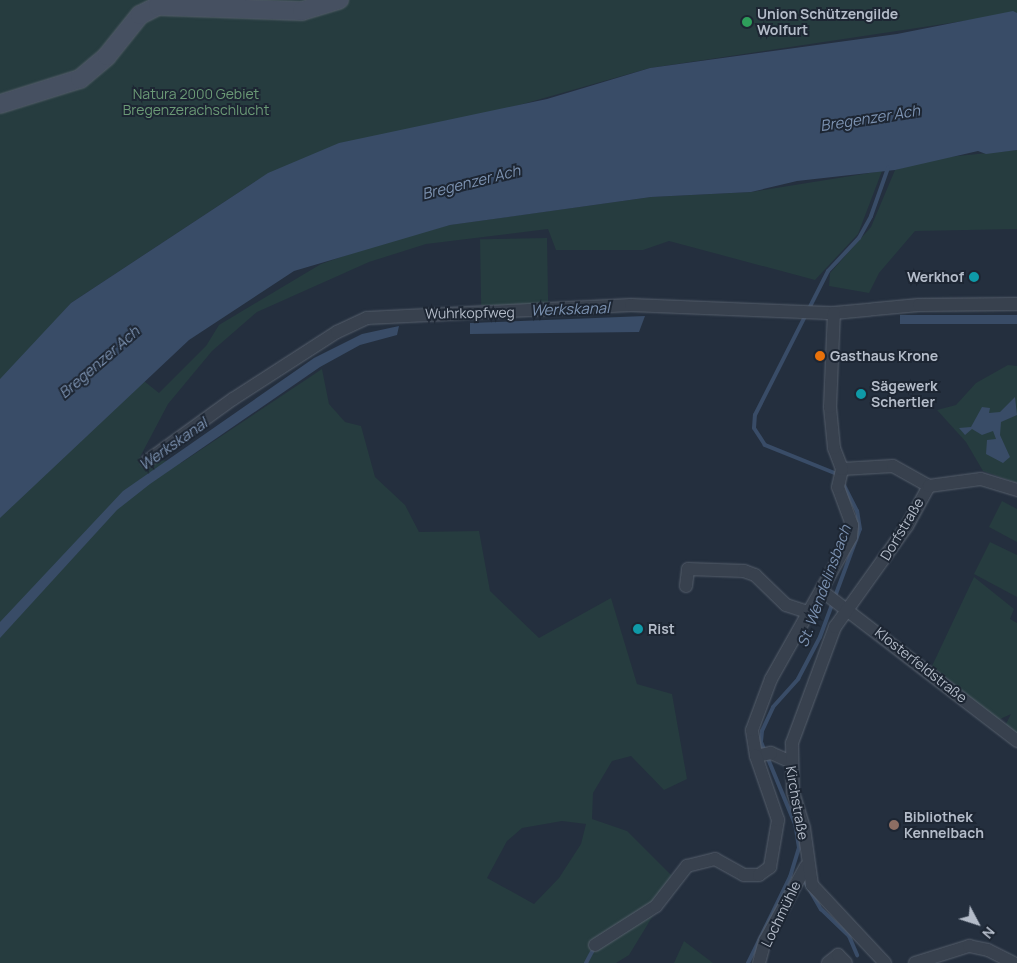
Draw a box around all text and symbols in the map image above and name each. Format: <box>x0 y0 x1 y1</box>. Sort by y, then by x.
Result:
place label: Union Schützengilde Wolfurt <box>757 6 898 38</box>
marker: Union Schützengilde Wolfurt <box>741 16 753 28</box>
park label: Natura 2000 Gebiet Bregenzerachschlucht <box>123 86 269 118</box>
water label: Bregenzer Ach <box>819 101 921 135</box>
water label: Bregenzer Ach <box>420 161 522 203</box>
place label: Werkhof <box>907 269 964 285</box>
marker: Werkhof <box>968 271 980 283</box>
water label: Werkskanal <box>530 299 610 319</box>
street label: Wuhrkopfweg <box>425 304 515 322</box>
water label: Bregenzer Ach <box>55 322 143 402</box>
place label: Gasthaus Krone <box>830 348 938 364</box>
marker: Gasthaus Krone <box>814 350 826 362</box>
place label: Sägewerk Schertler <box>871 378 938 411</box>
marker: Sägewerk Schertler <box>855 388 867 400</box>
water label: Werkskanal <box>135 414 211 474</box>
street label: Dorfstraße <box>877 495 927 563</box>
water label: St. Wendelinsbach <box>794 523 854 649</box>
place label: Rist <box>648 621 675 637</box>
marker: Rist <box>632 623 644 635</box>
street label: Klosterfeldstraße <box>872 624 970 706</box>
street label: Kirchstraße <box>782 765 812 841</box>
place label: Bibliothek Kennelbach <box>904 809 984 842</box>
marker: Bibliothek Kennelbach <box>888 819 900 831</box>
street label: Lochmühle <box>758 878 804 950</box>
north arrow <box>952 898 1002 948</box>
text: N <box>978 923 999 943</box>

